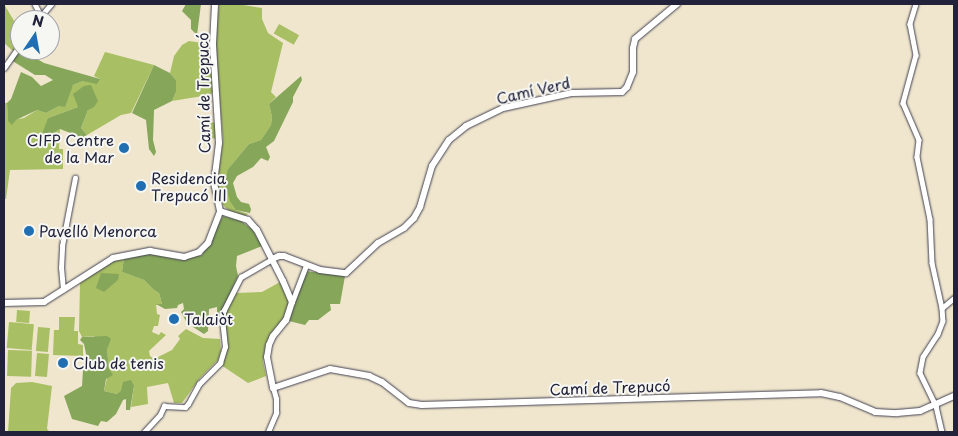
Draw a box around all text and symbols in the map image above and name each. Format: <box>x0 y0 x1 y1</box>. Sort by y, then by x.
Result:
text: N <box>30 9 46 32</box>
north arrow <box>10 10 60 60</box>
street label: Camí de Trepucó <box>193 32 213 154</box>
street label: Camí Verd <box>494 73 572 107</box>
place label: CIFP Centre de la Mar <box>26 130 114 165</box>
marker: CIFP Centre de la Mar <box>118 142 130 154</box>
place label: Residencia Trepucó III <box>151 168 227 203</box>
marker: Residencia Trepucó III <box>135 180 147 192</box>
place label: Pavelló Menorca <box>39 222 158 240</box>
marker: Pavelló Menorca <box>23 225 35 237</box>
place label: Talaiòt <box>184 310 233 328</box>
marker: Talaiòt <box>168 313 180 325</box>
place label: Club de tenis <box>73 354 165 372</box>
marker: Club de tenis <box>57 357 69 369</box>
street label: Camí de Trepucó <box>549 376 671 398</box>

